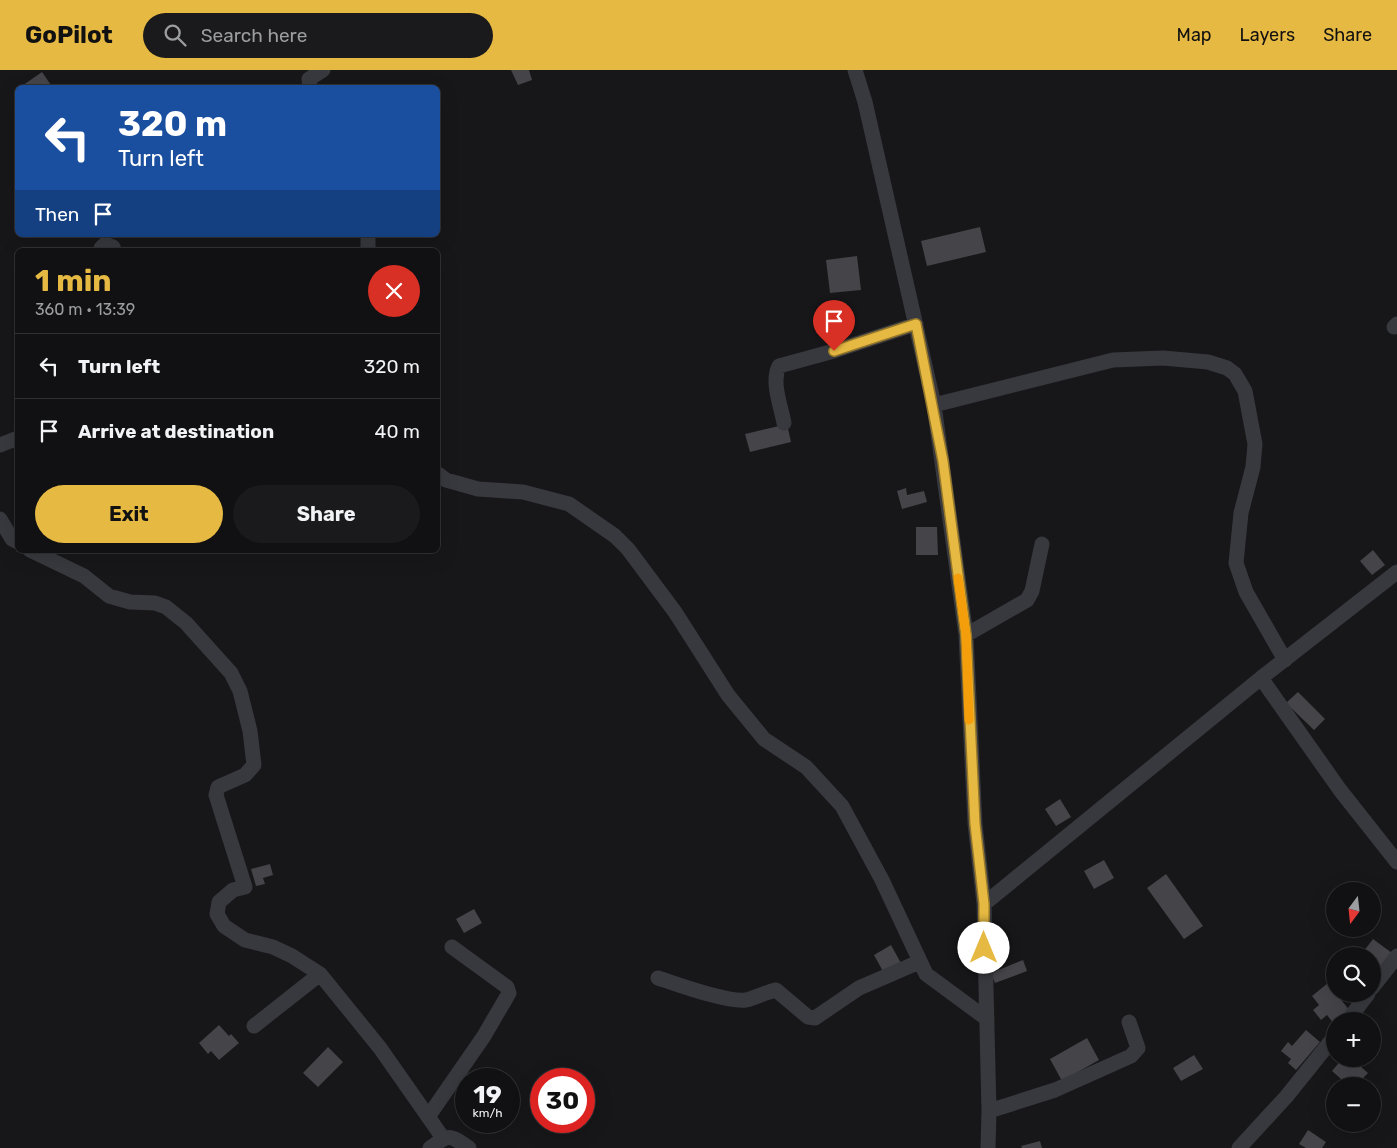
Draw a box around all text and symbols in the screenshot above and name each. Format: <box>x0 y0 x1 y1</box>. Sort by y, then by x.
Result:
search box <box>143 13 493 58</box>
text: GoPilot <box>25 21 113 49</box>
icon: search <box>161 21 189 49</box>
text: Search here <box>201 24 307 47</box>
text: Map <box>1177 24 1212 46</box>
text: Layers <box>1240 24 1295 46</box>
text: Share <box>1323 24 1372 46</box>
text: 320 m <box>118 103 227 145</box>
icon: left <box>35 105 100 170</box>
text: Turn left <box>118 145 204 172</box>
icon: arrive <box>89 200 117 228</box>
text: Then <box>35 203 79 226</box>
text: 1 min <box>35 263 112 299</box>
button: close <box>368 265 420 317</box>
text: 360 m · 13:39 <box>35 300 135 319</box>
pin <box>813 300 855 351</box>
icon: arrive <box>820 307 848 335</box>
icon: left <box>35 352 63 380</box>
text: Turn left <box>78 355 160 378</box>
text: 320 m <box>364 355 420 378</box>
icon: arrive <box>35 417 63 445</box>
text: Arrive at destination <box>78 420 274 443</box>
text: 40 m <box>375 420 420 443</box>
button: Exit <box>35 485 223 543</box>
button: Share <box>233 485 420 543</box>
north arrow <box>1326 882 1381 938</box>
map controls <box>1326 882 1381 1132</box>
position arrow <box>957 921 1009 973</box>
button: search <box>1326 947 1381 1002</box>
button: + <box>1326 1012 1381 1067</box>
speed limit sign: 30 <box>530 1068 595 1133</box>
button: − <box>1326 1077 1381 1132</box>
text: 19 <box>473 1080 502 1109</box>
text: km/h <box>473 1106 502 1120</box>

